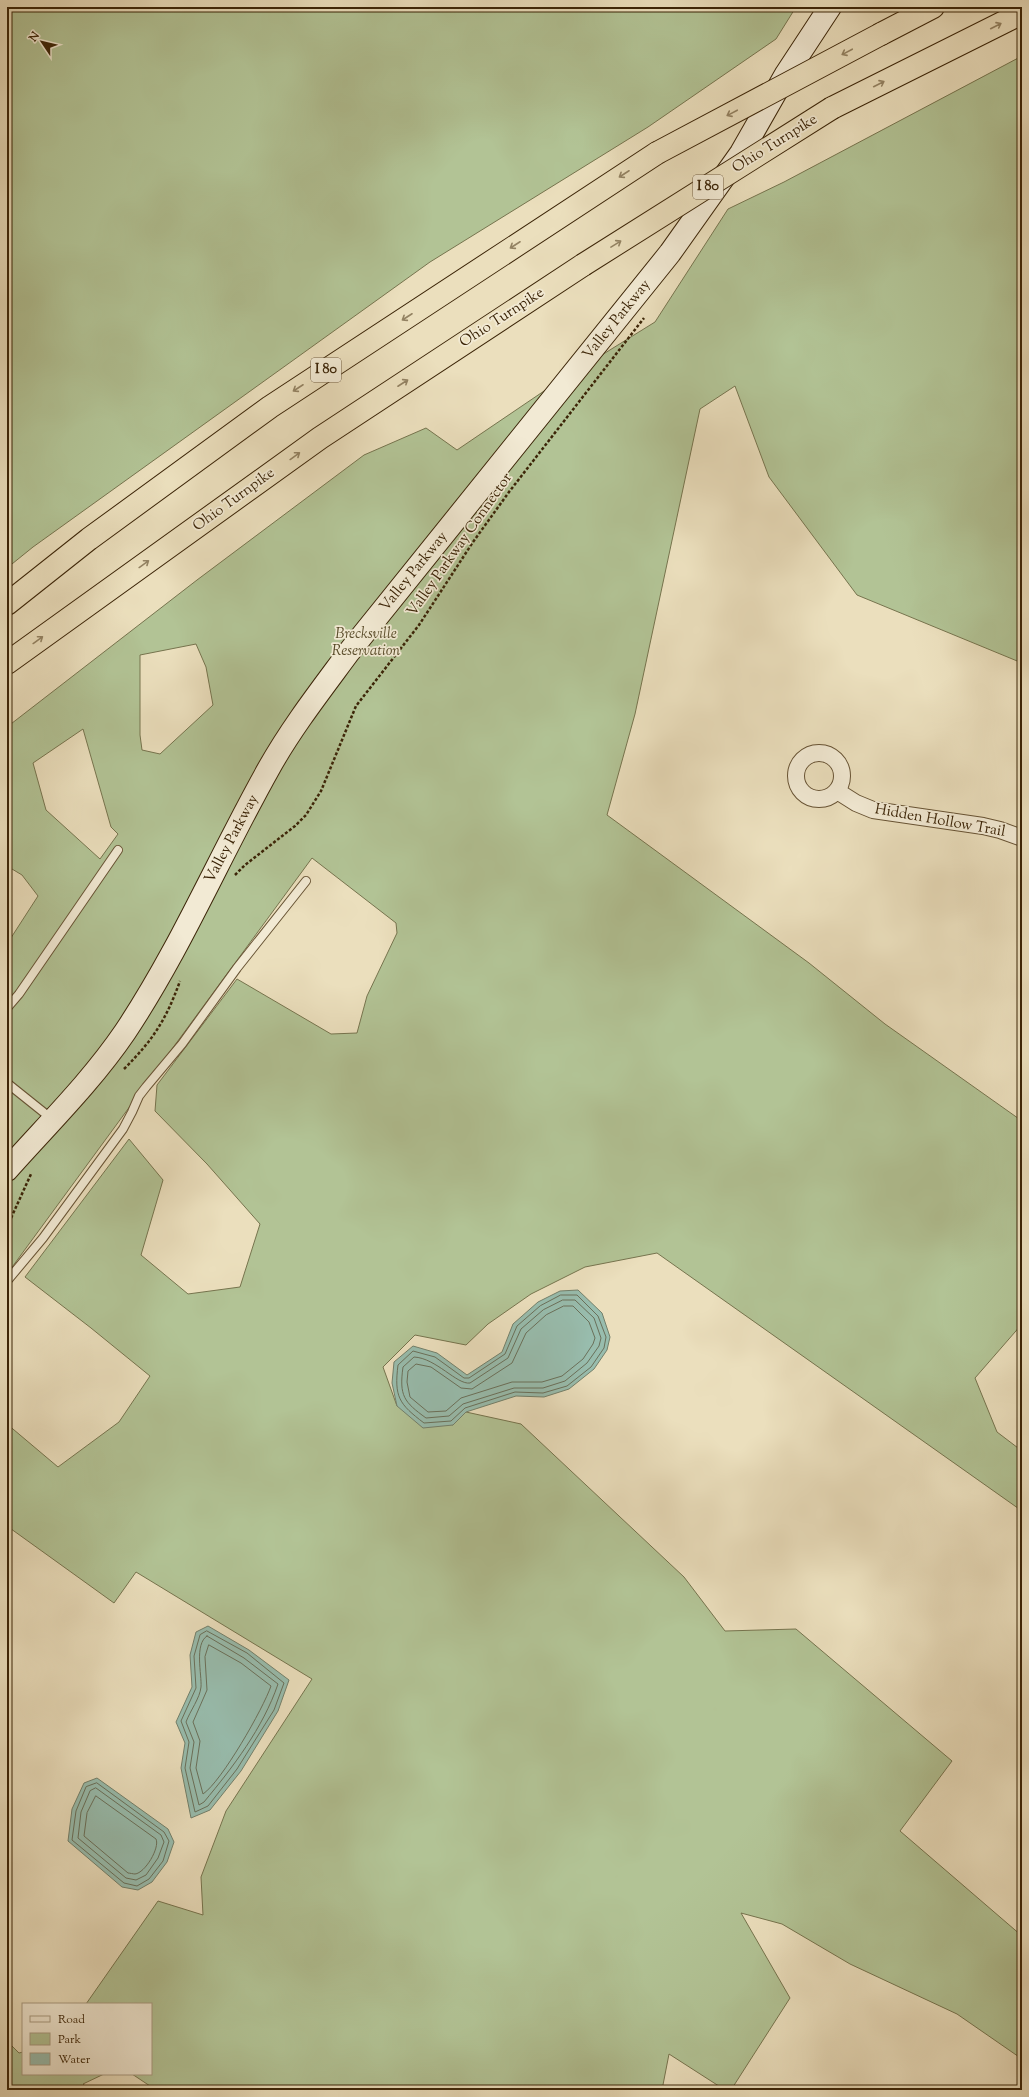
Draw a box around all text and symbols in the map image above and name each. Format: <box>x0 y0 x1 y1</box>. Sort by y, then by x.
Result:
north arrow <box>22 22 62 62</box>
one-way arrow <box>989 22 1001 29</box>
text: N <box>25 28 44 46</box>
one-way arrow <box>841 49 853 57</box>
one-way arrow <box>873 80 885 88</box>
street label: Ohio Turnpike <box>728 109 822 179</box>
one-way arrow <box>726 110 738 117</box>
one-way arrow <box>619 170 630 178</box>
road number: I 80 <box>693 175 723 199</box>
one-way arrow <box>610 240 621 248</box>
one-way arrow <box>510 241 521 250</box>
street label: Valley Parkway <box>578 275 656 365</box>
street label: Ohio Turnpike <box>456 283 548 353</box>
one-way arrow <box>402 313 413 321</box>
road number: I 80 <box>311 358 341 382</box>
one-way arrow <box>397 379 408 387</box>
one-way arrow <box>293 384 304 392</box>
one-way arrow <box>289 452 300 460</box>
street label: Ohio Turnpike <box>189 463 279 537</box>
street label: Valley Parkway Connector <box>404 470 516 620</box>
street label: Valley Parkway <box>376 528 452 616</box>
one-way arrow <box>138 560 149 569</box>
park label: Brecksville Reservation <box>332 624 400 662</box>
one-way arrow <box>33 636 44 644</box>
street label: Valley Parkway <box>200 791 264 887</box>
street label: Hidden Hollow Trail <box>873 799 1007 843</box>
legend <box>22 2003 152 2075</box>
text: Road <box>58 2011 85 2029</box>
text: Park <box>58 2031 81 2049</box>
text: Water <box>58 2051 91 2069</box>

